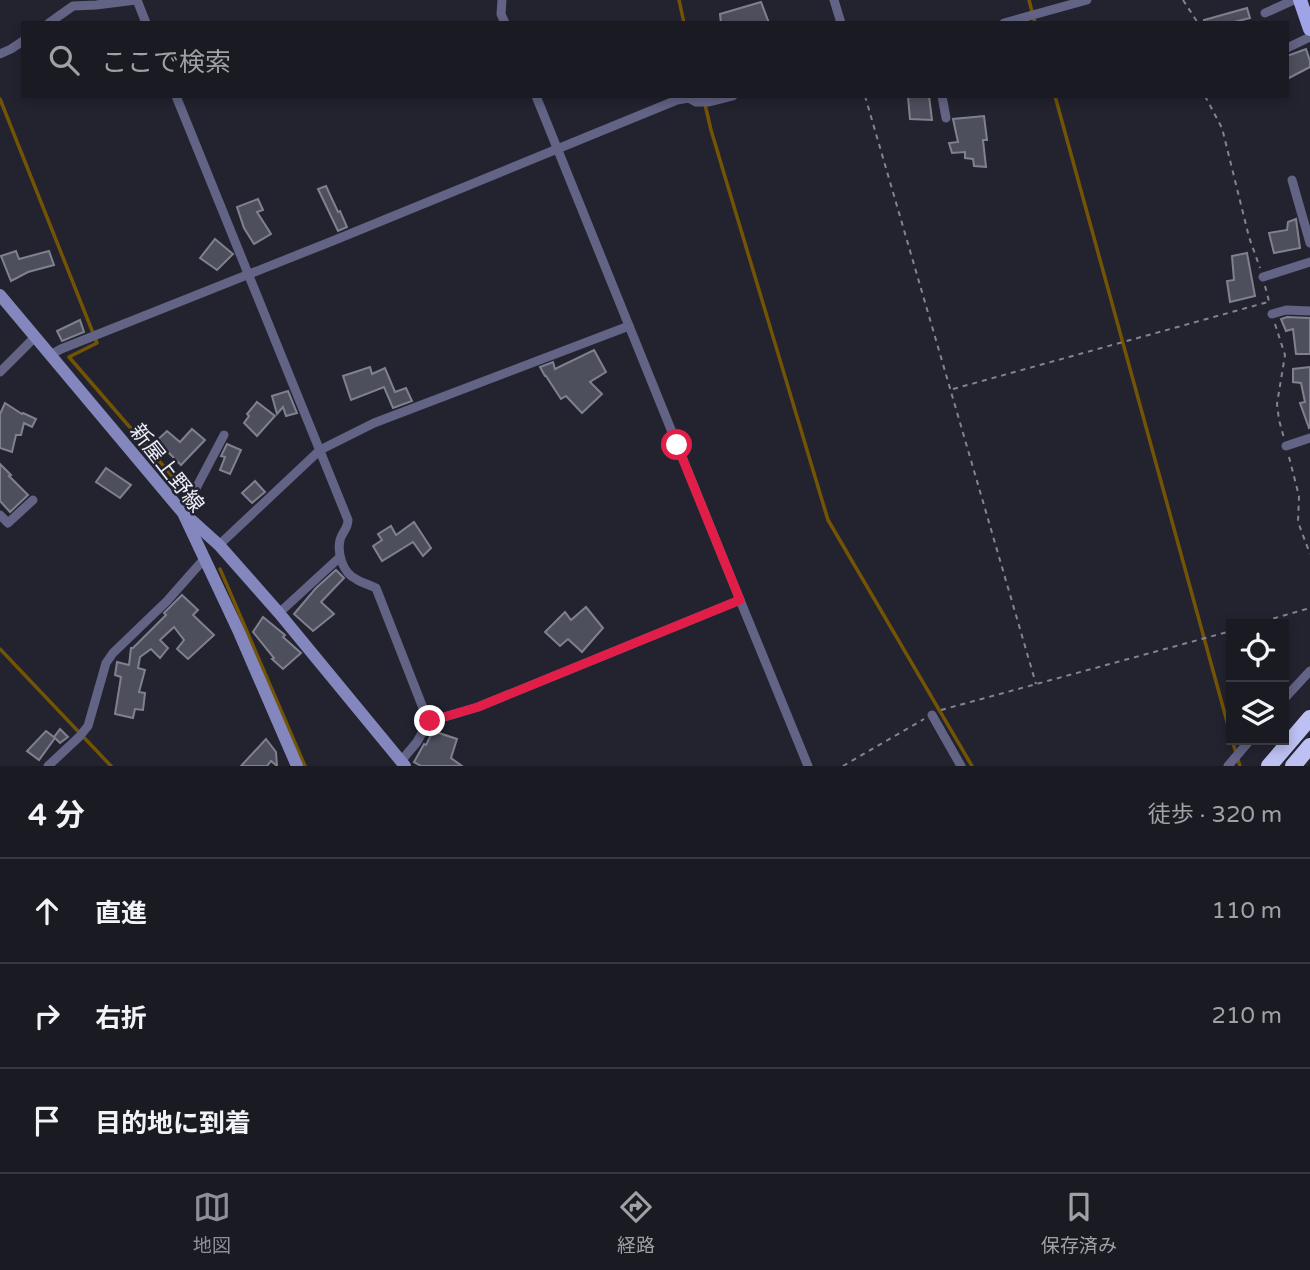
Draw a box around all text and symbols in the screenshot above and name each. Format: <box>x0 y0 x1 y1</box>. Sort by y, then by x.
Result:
search box <box>21 21 1289 98</box>
icon: search <box>45 41 83 79</box>
text: ここで検索 <box>101 47 231 78</box>
street label: 新屋上野線 <box>124 419 209 517</box>
route start <box>661 429 692 460</box>
map controls <box>1226 619 1289 745</box>
button: locate <box>1226 619 1289 682</box>
button: layers <box>1226 682 1289 745</box>
route end <box>414 705 445 736</box>
text: 4 分 <box>28 797 85 834</box>
text: 徒歩 · 320 m <box>1148 801 1282 829</box>
icon: ahead <box>28 892 66 930</box>
text: 110 m <box>1212 897 1282 925</box>
text: 直進 <box>95 898 147 929</box>
icon: right <box>28 997 66 1035</box>
text: 210 m <box>1212 1002 1282 1030</box>
text: 右折 <box>95 1003 147 1034</box>
icon: arrive <box>28 1102 66 1140</box>
text: 目的地に到着 <box>95 1108 251 1139</box>
tab: 地図 <box>193 1188 231 1257</box>
tab: 経路 <box>617 1188 655 1257</box>
tab: 保存済み <box>1041 1188 1117 1257</box>

